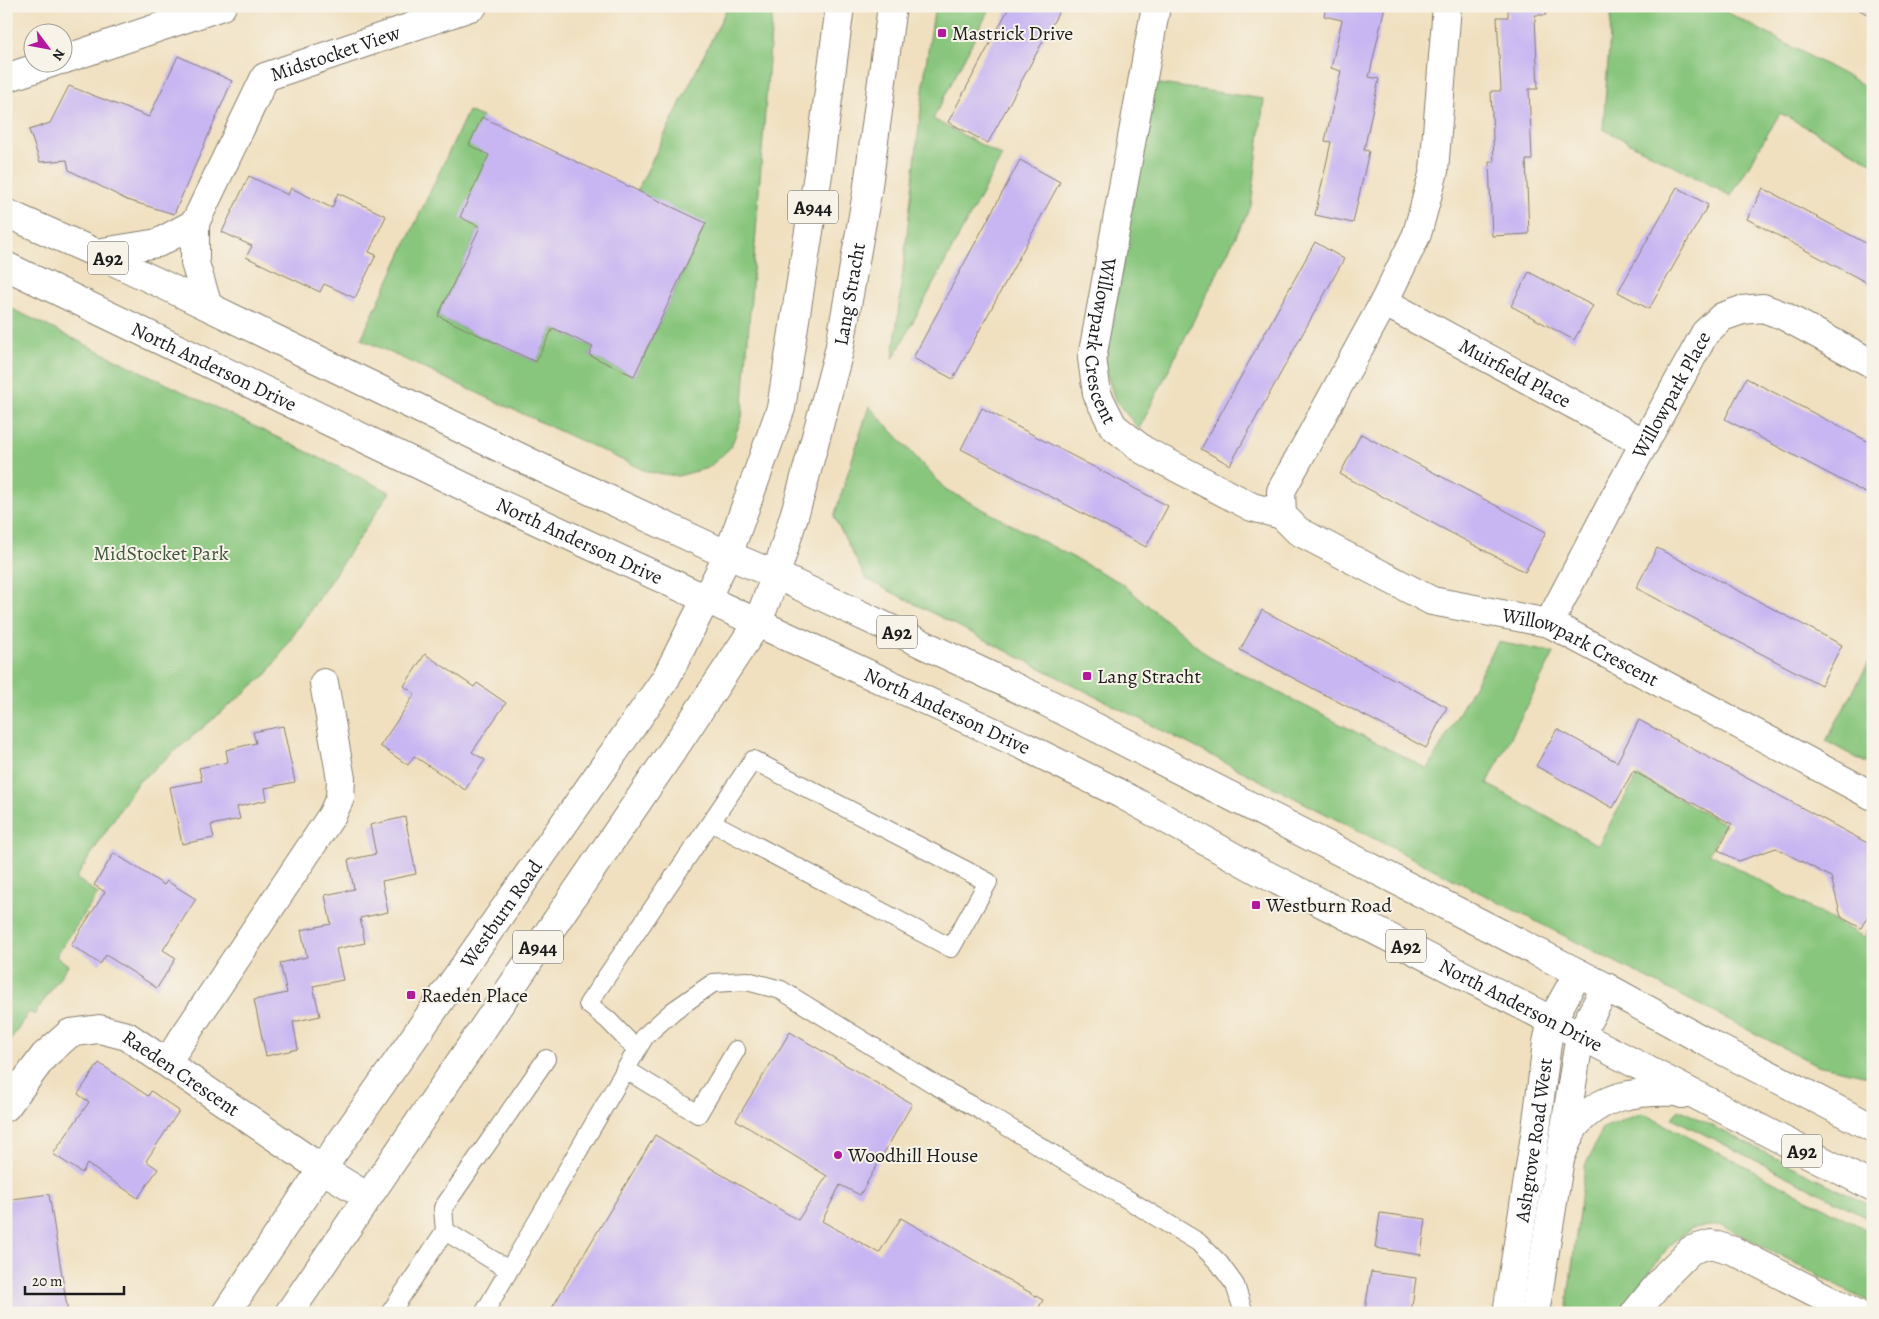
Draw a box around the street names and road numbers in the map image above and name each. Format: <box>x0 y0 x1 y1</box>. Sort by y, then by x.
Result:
street label: Midstocket View <box>267 19 405 88</box>
road number: A944 <box>788 190 838 223</box>
street label: Lang Stracht <box>827 240 872 348</box>
road number: A92 <box>88 242 128 274</box>
street label: Willowpark Crescent <box>1078 254 1123 429</box>
street label: North Anderson Drive <box>127 315 301 418</box>
street label: Willowpark Place <box>1625 327 1717 464</box>
street label: Muirfield Place <box>1454 332 1576 414</box>
street label: North Anderson Drive <box>492 491 667 591</box>
street label: Willowpark Crescent <box>1499 601 1663 693</box>
road number: A92 <box>877 616 917 649</box>
street label: North Anderson Drive <box>860 661 1035 761</box>
street label: Westburn Road <box>454 854 549 974</box>
road number: A92 <box>1386 929 1426 962</box>
road number: A944 <box>513 930 563 964</box>
street label: North Anderson Drive <box>1434 952 1607 1058</box>
street label: Raeden Crescent <box>117 1024 245 1123</box>
street label: Ashgrove Road West <box>1508 1056 1559 1225</box>
road number: A92 <box>1782 1134 1822 1168</box>

